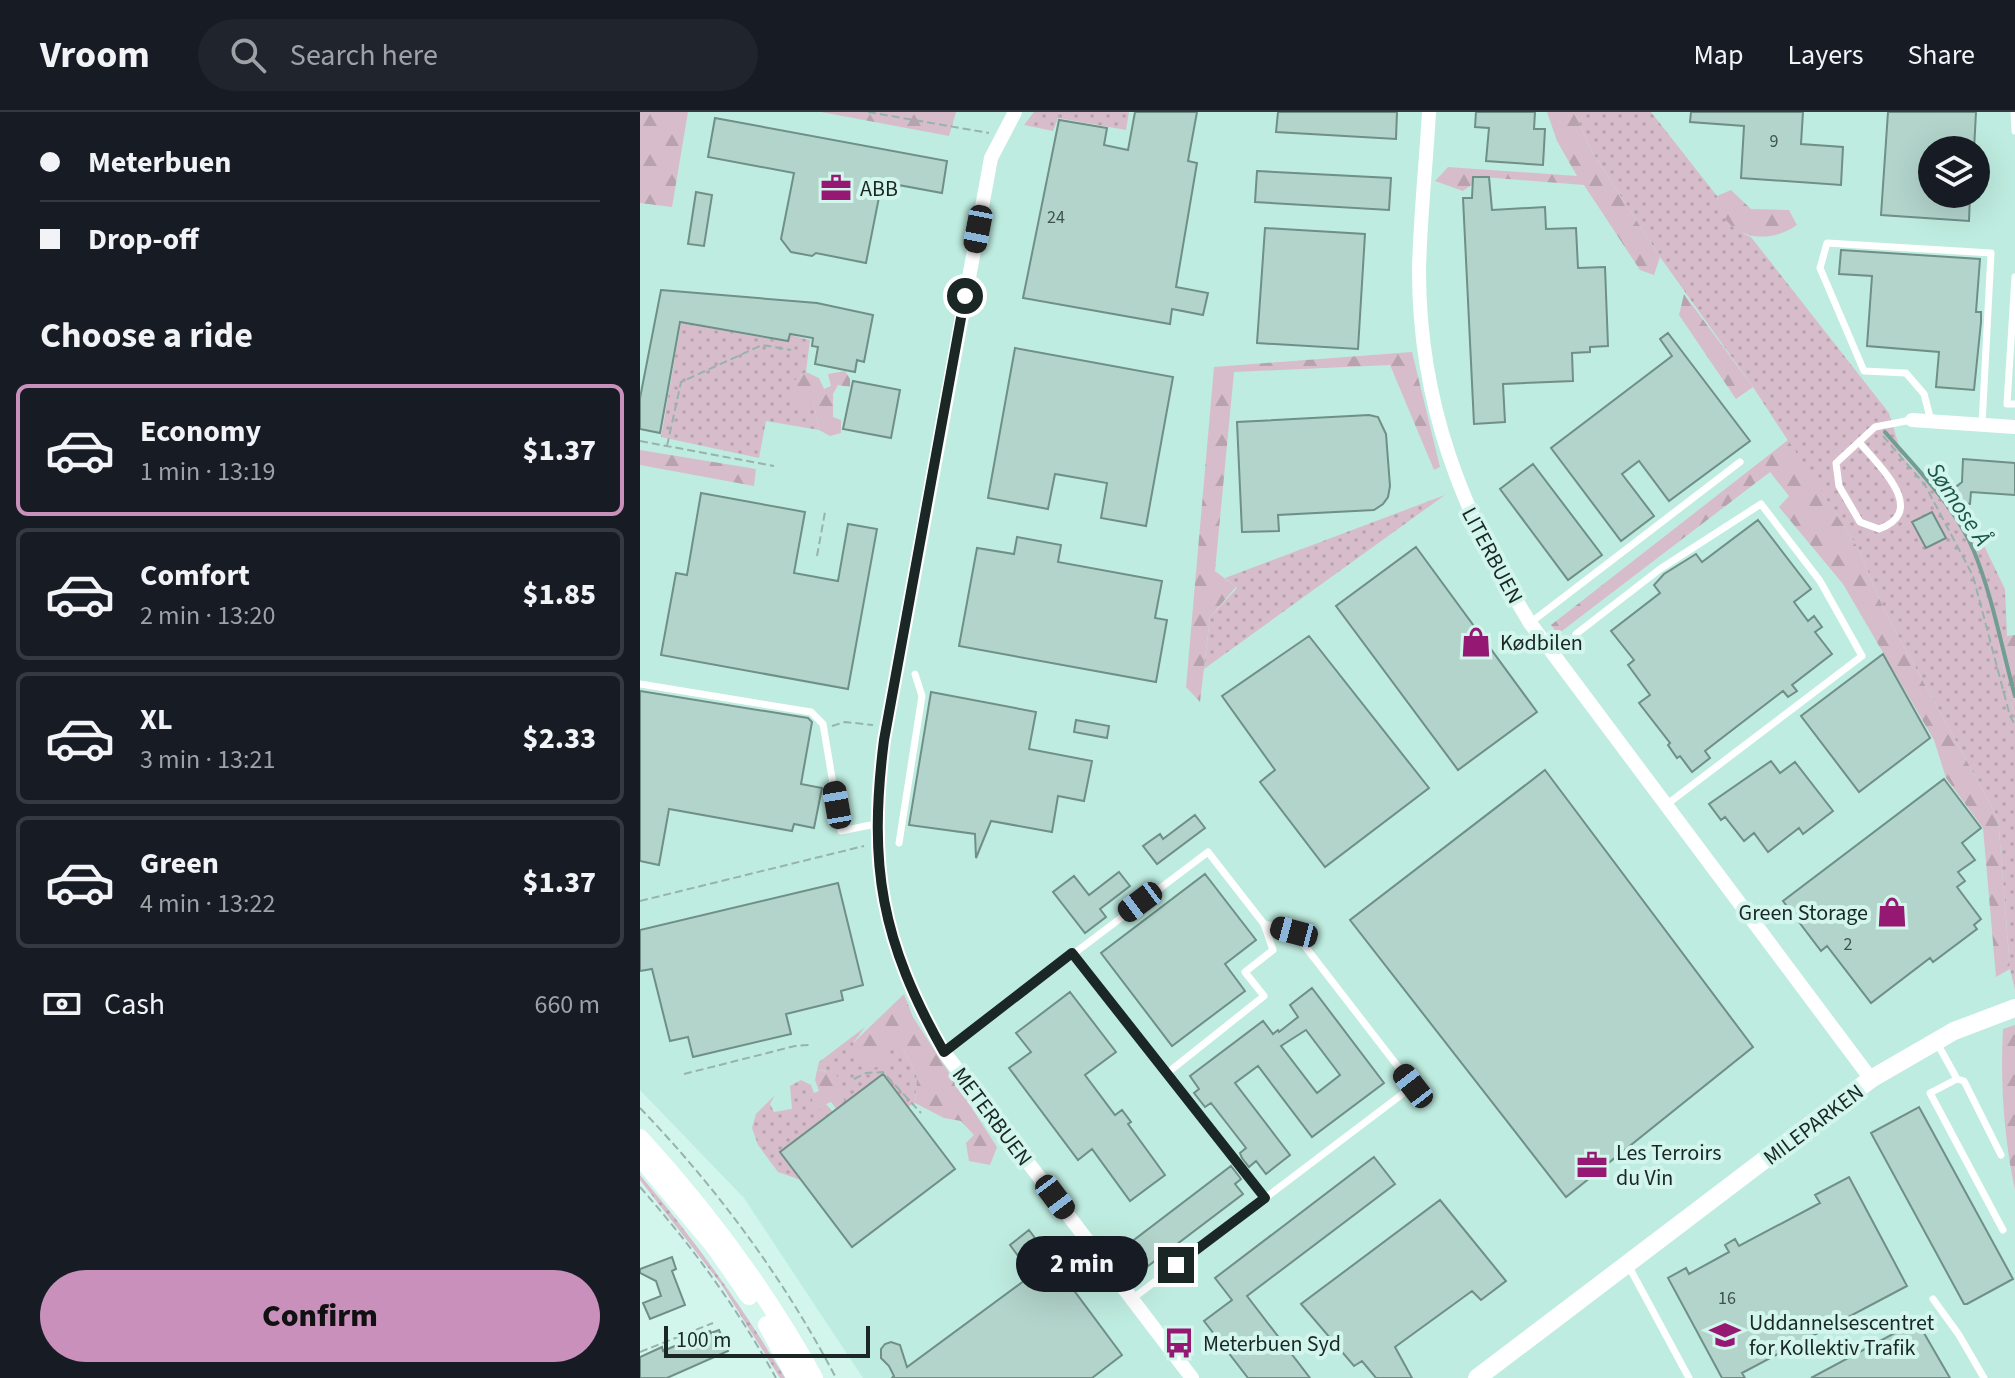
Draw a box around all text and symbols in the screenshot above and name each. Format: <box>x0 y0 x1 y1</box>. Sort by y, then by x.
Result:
search box <box>198 19 758 91</box>
text: Vroom <box>40 28 150 82</box>
icon: search <box>226 33 270 77</box>
text: Search here <box>290 34 438 77</box>
text: Map <box>1693 35 1743 75</box>
text: Layers <box>1787 35 1863 75</box>
text: Share <box>1907 35 1975 75</box>
house number: 9 <box>1770 129 1779 154</box>
map controls <box>1918 136 1990 208</box>
button: layers <box>1918 136 1990 208</box>
text: Meterbuen <box>88 141 231 184</box>
office icon: ABB <box>819 171 853 205</box>
place label: ABB <box>860 173 898 205</box>
car <box>962 203 994 255</box>
house number: 24 <box>1047 205 1065 230</box>
text: Drop-off <box>88 218 199 261</box>
route start <box>947 278 983 314</box>
text: Choose a ride <box>40 310 253 361</box>
text: Economy <box>140 410 261 453</box>
icon: car <box>44 414 116 486</box>
text: $1.37 <box>523 429 596 472</box>
text: 1 min · 13:19 <box>140 453 275 490</box>
water label: Sømose Å <box>1918 455 1999 553</box>
street label: LITERBUEN <box>1453 501 1531 609</box>
text: Comfort <box>140 554 250 597</box>
icon: car <box>44 558 116 630</box>
text: $1.85 <box>523 573 596 616</box>
text: 2 min · 13:20 <box>140 597 275 634</box>
shop icon: Kødbilen <box>1459 625 1493 659</box>
place label: Kødbilen <box>1500 627 1583 659</box>
text: XL <box>140 698 173 741</box>
icon: car <box>44 702 116 774</box>
text: $2.33 <box>523 717 596 760</box>
text: 3 min · 13:21 <box>140 741 275 778</box>
car <box>821 779 853 831</box>
text: Green <box>140 842 219 885</box>
icon: car <box>44 846 116 918</box>
text: $1.37 <box>523 861 596 904</box>
car <box>1114 878 1166 926</box>
text: 4 min · 13:22 <box>140 885 275 922</box>
shop icon: Green Storage <box>1875 895 1909 929</box>
place label: Green Storage <box>1739 897 1868 929</box>
car <box>1268 914 1320 950</box>
house number: 2 <box>1844 932 1853 957</box>
icon: cash <box>40 982 84 1026</box>
text: Cash <box>104 983 165 1026</box>
text: 660 m <box>534 986 600 1023</box>
street label: METERBUEN <box>944 1060 1040 1173</box>
car <box>1389 1060 1437 1112</box>
street label: MILEPARKEN <box>1757 1076 1871 1173</box>
place label: Les Terroirs du Vin <box>1616 1137 1721 1194</box>
office icon: Les Terroirs du Vin <box>1575 1148 1609 1182</box>
car <box>1031 1171 1079 1223</box>
callout: 2 min <box>1016 1237 1148 1293</box>
text: 2 min <box>1050 1245 1114 1282</box>
route end <box>1158 1247 1194 1283</box>
button: Confirm <box>40 1270 600 1362</box>
house number: 16 <box>1718 1286 1736 1311</box>
place label: Uddannelsescentret for Kollektiv Trafik <box>1749 1307 1935 1364</box>
school or university icon: Uddannelsescentret for Kollektiv Trafik <box>1708 1318 1742 1352</box>
scale bar <box>664 1322 870 1358</box>
text: 100 m <box>676 1324 731 1356</box>
bus stop icon: Meterbuen Syd <box>1162 1326 1196 1360</box>
place label: Meterbuen Syd <box>1203 1328 1341 1360</box>

